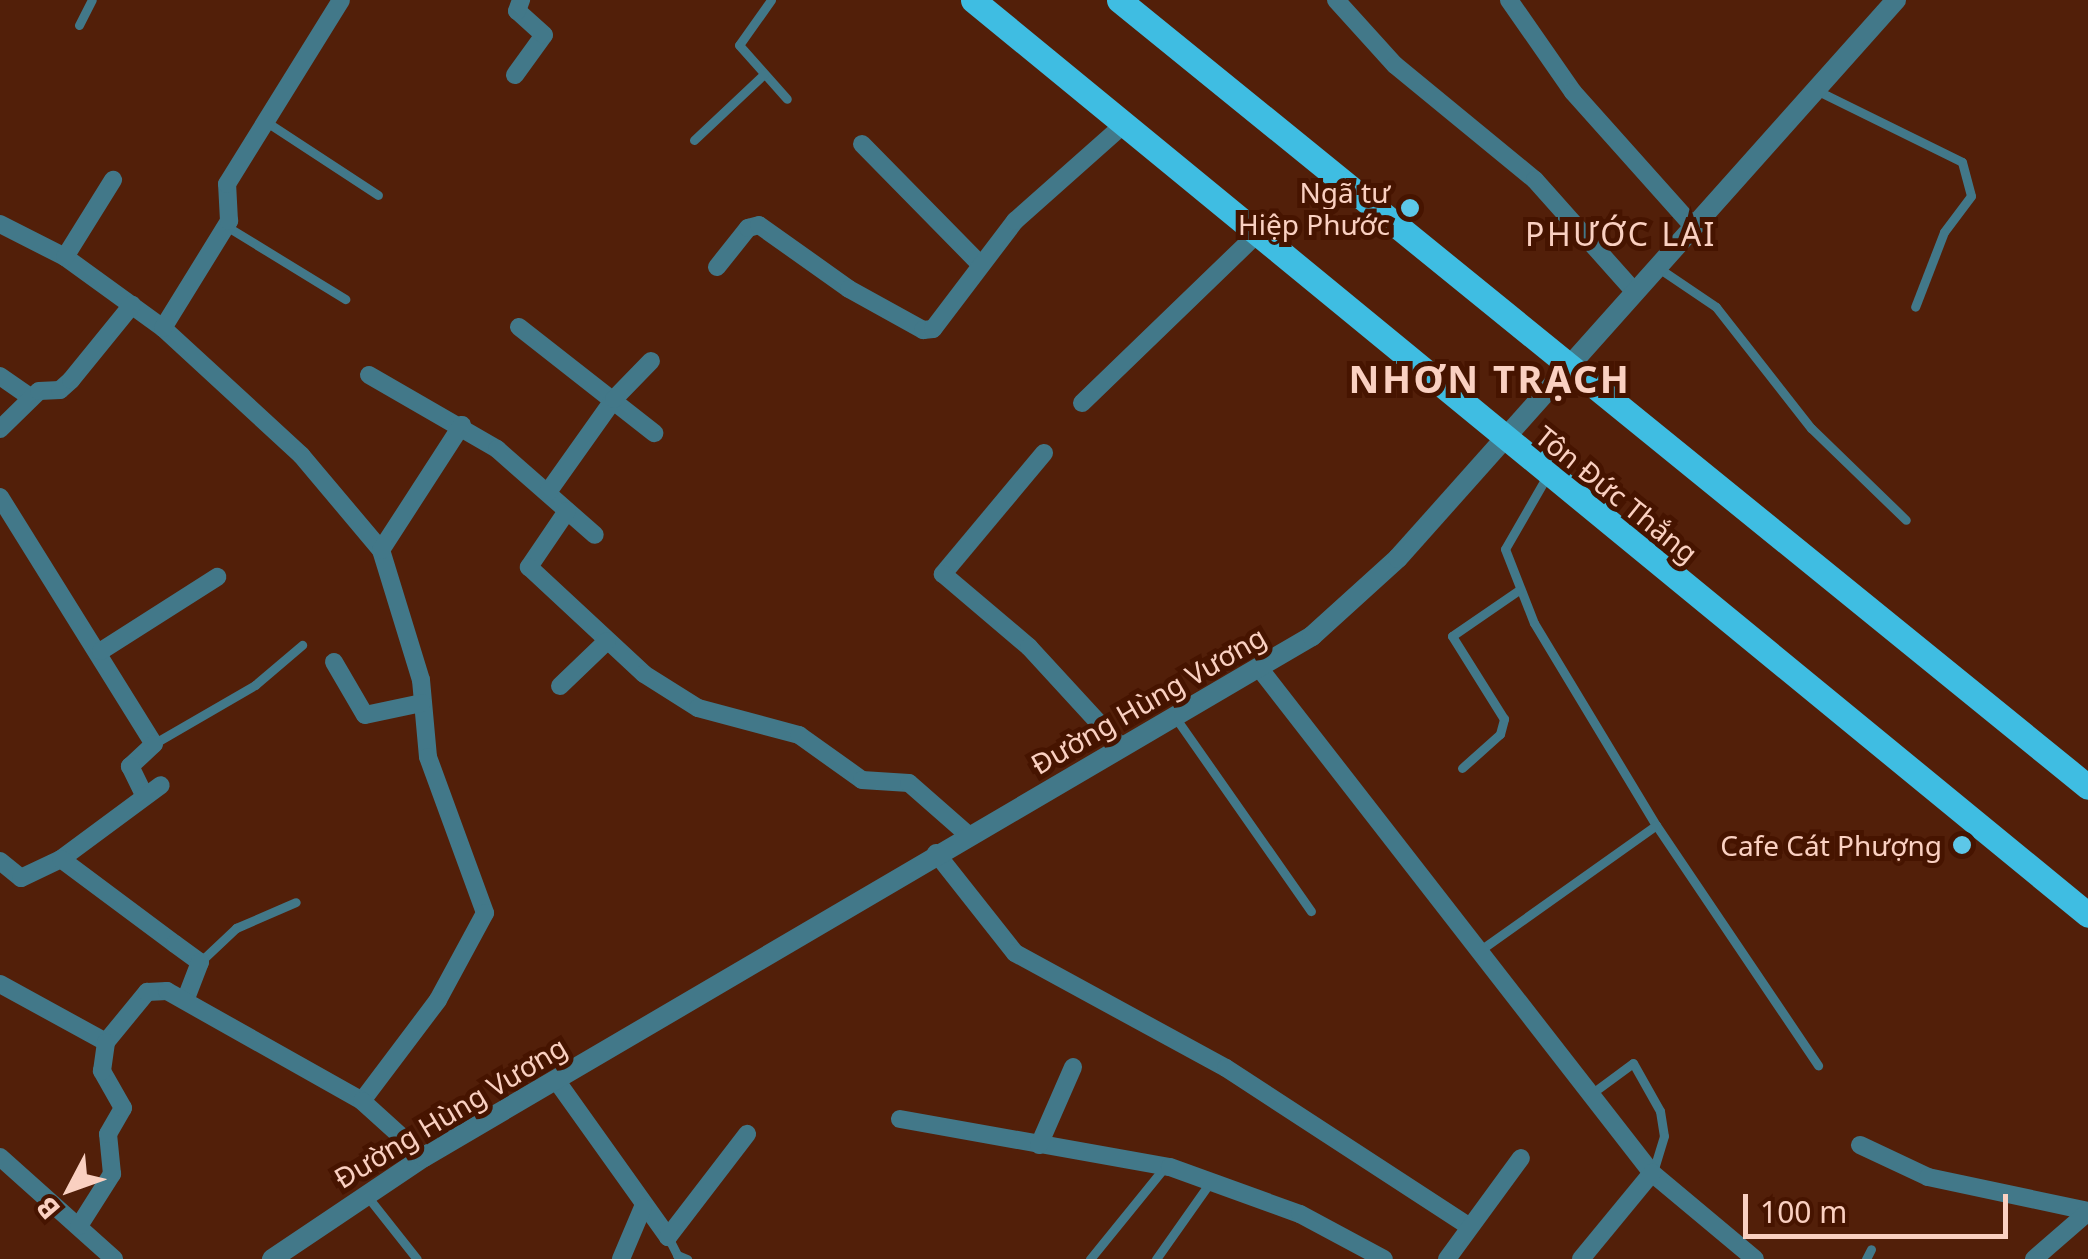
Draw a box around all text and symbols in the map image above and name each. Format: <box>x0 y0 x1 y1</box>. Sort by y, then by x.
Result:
place label: Ngã tư Hiệp Phước <box>1238 175 1390 241</box>
marker: Ngã tư Hiệp Phước <box>1399 197 1421 219</box>
district label: PHƯỚC LAI <box>1525 215 1717 253</box>
district label: NHƠN TRẠCH <box>1349 356 1631 402</box>
street label: Tôn Đức Thắng <box>1529 419 1705 569</box>
street label: Đường Hùng Vương <box>1025 619 1271 781</box>
place label: Cafe Cát Phượng <box>1720 828 1942 862</box>
marker: Cafe Cát Phượng <box>1951 834 1973 856</box>
street label: Đường Hùng Vương <box>328 1029 572 1195</box>
north arrow <box>20 1139 120 1239</box>
scale bar <box>1748 1174 2013 1236</box>
text: B <box>27 1189 68 1228</box>
text: 100 m <box>1760 1191 1847 1232</box>

